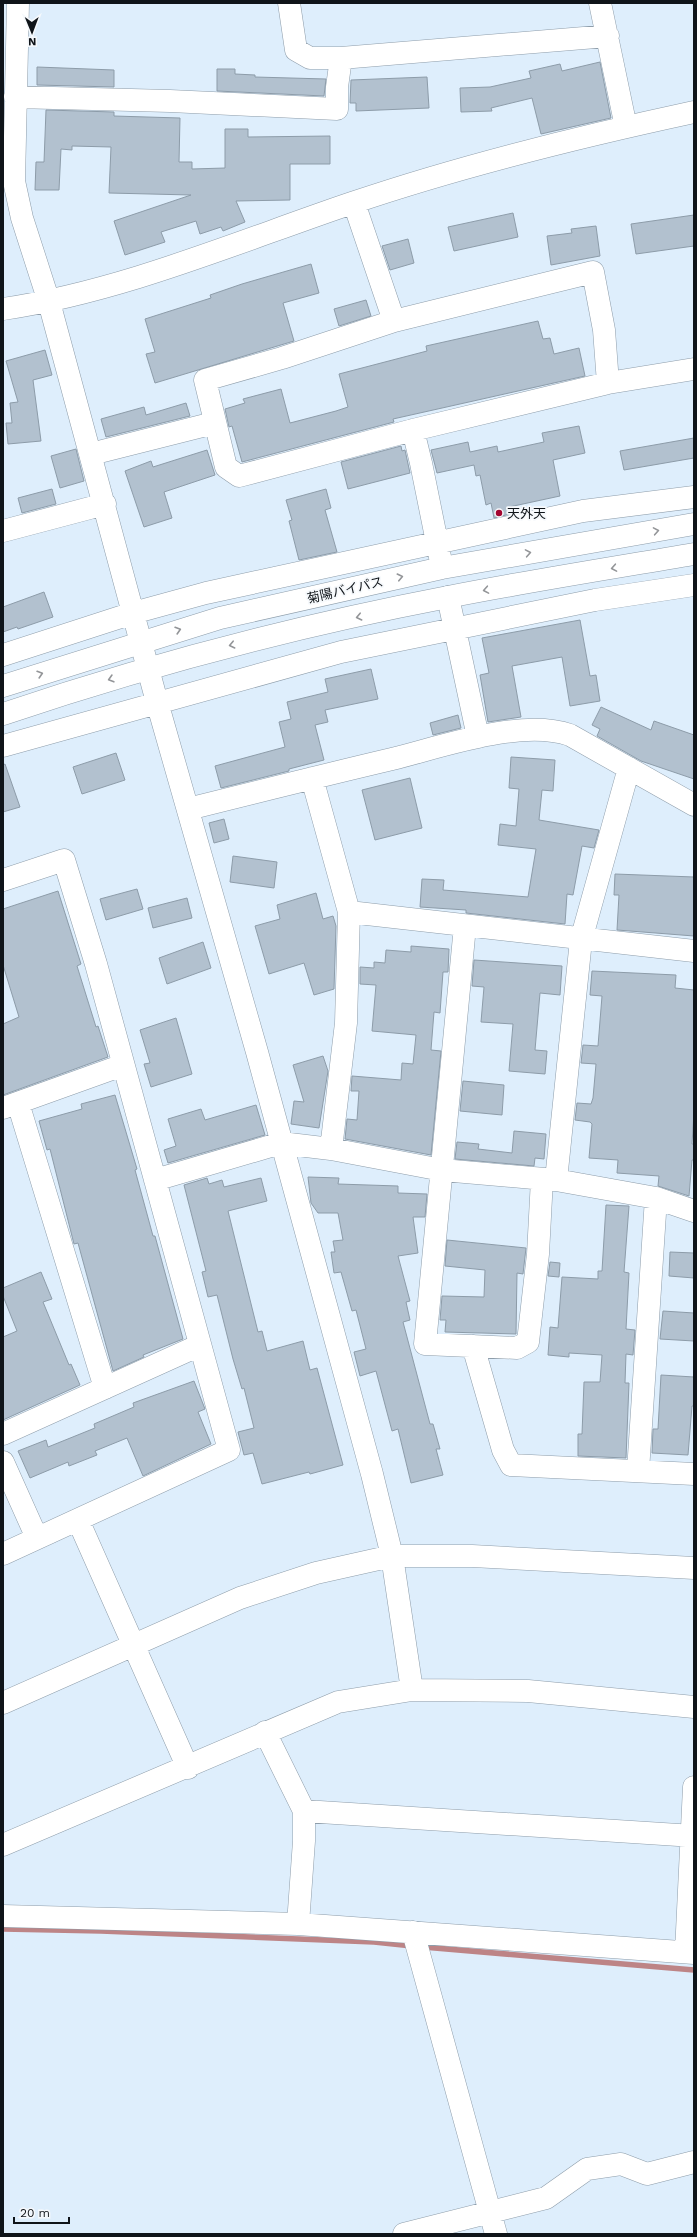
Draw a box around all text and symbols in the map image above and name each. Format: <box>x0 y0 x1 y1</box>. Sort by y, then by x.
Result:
north arrow <box>12 12 52 52</box>
text: N <box>28 35 36 48</box>
place label: 天外天 <box>507 506 546 521</box>
marker: 天外天 <box>494 508 504 518</box>
one-way arrow <box>653 527 659 536</box>
one-way arrow <box>525 549 531 558</box>
one-way arrow <box>611 563 617 572</box>
street label: 菊陽バイパス <box>305 574 385 606</box>
one-way arrow <box>397 574 403 582</box>
one-way arrow <box>483 585 489 594</box>
one-way arrow <box>356 612 362 620</box>
one-way arrow <box>175 626 182 635</box>
one-way arrow <box>229 641 235 649</box>
one-way arrow <box>37 670 44 679</box>
one-way arrow <box>108 674 115 683</box>
scale bar <box>14 2199 69 2225</box>
text: 20 m <box>20 2206 50 2220</box>

